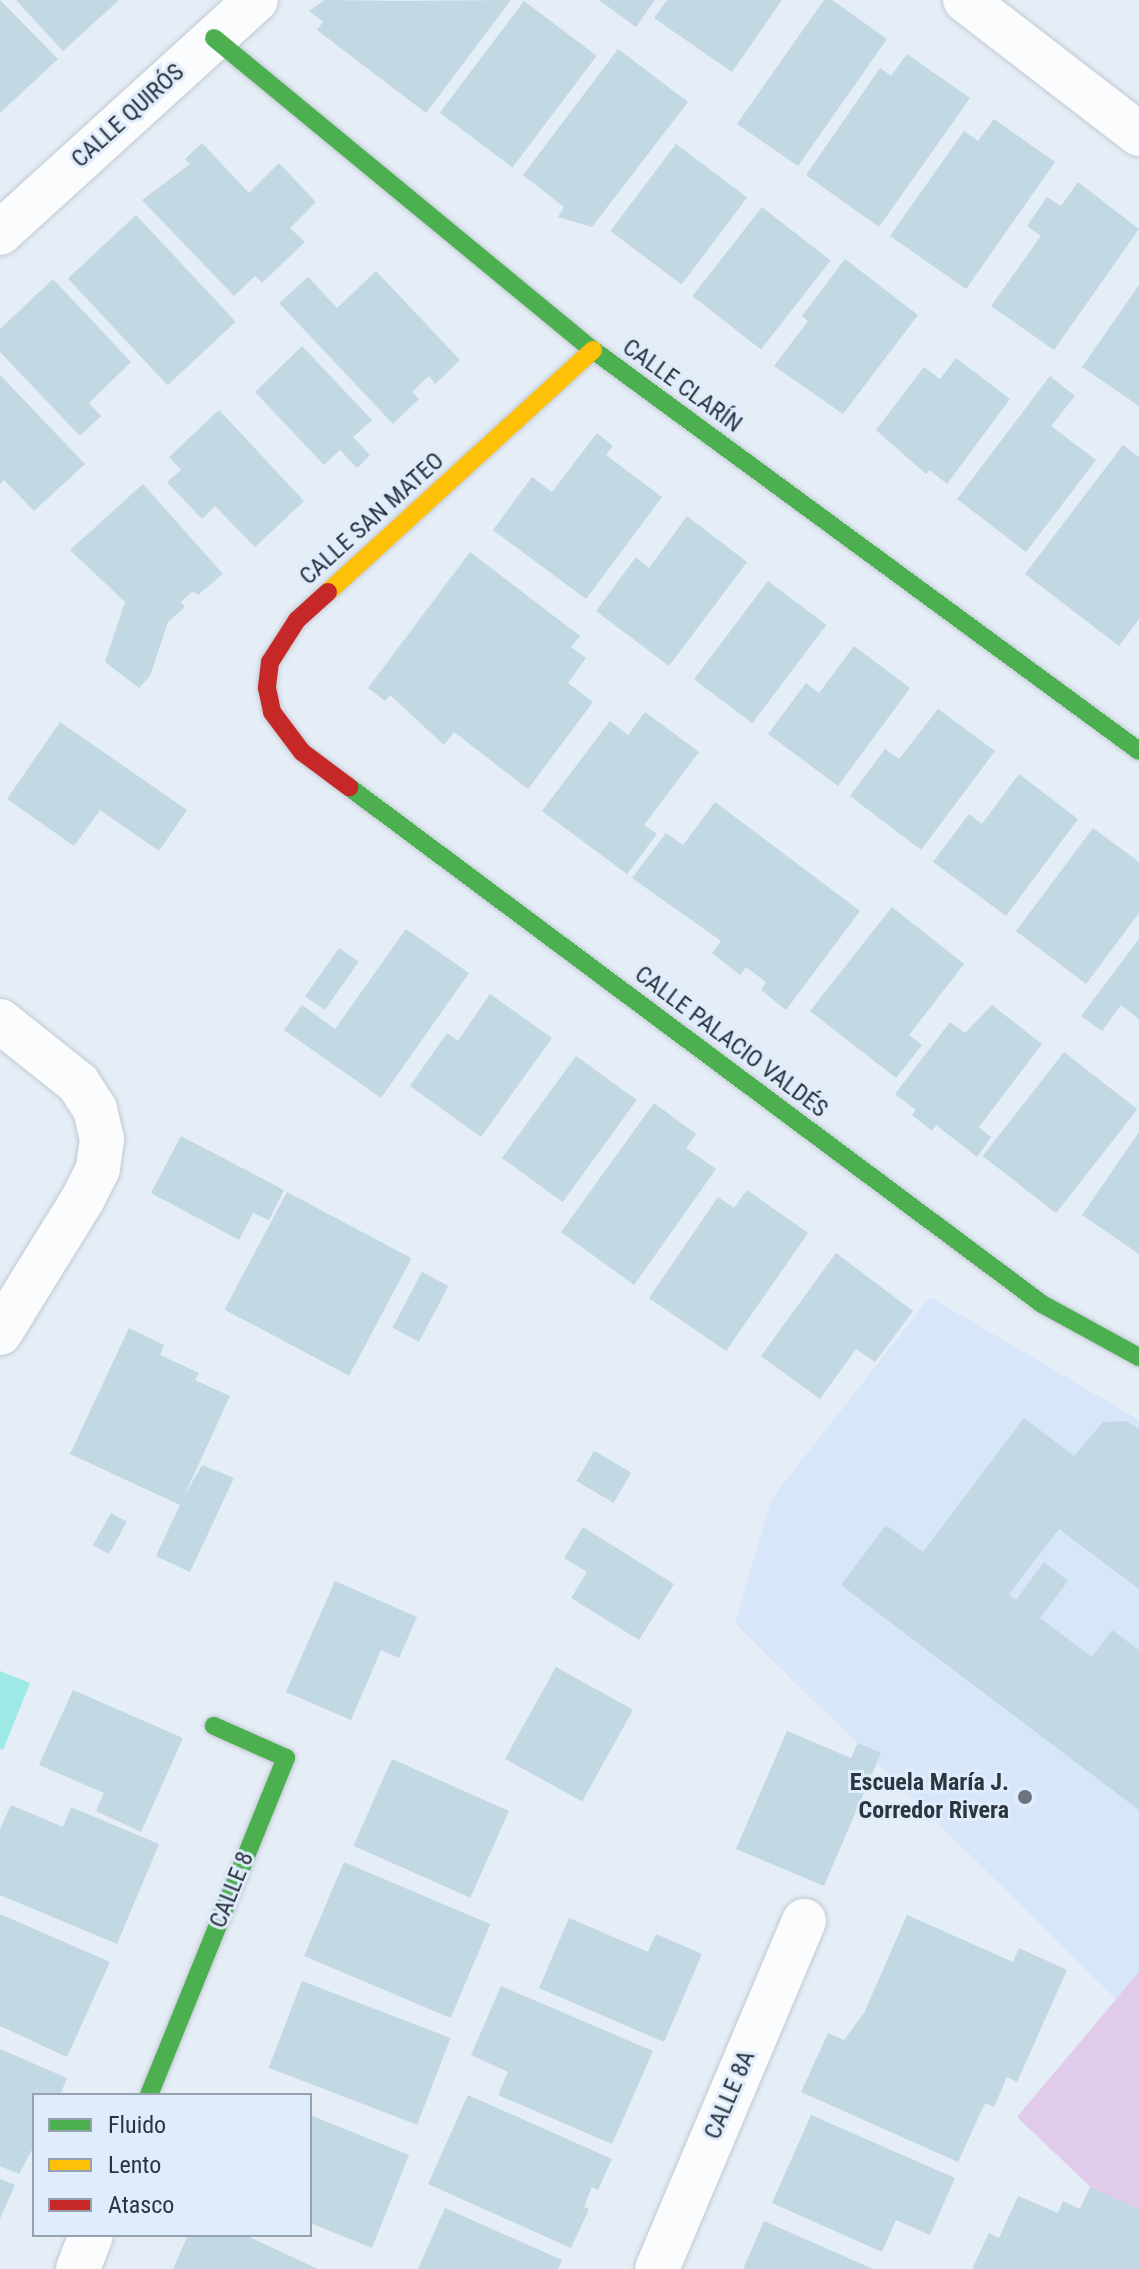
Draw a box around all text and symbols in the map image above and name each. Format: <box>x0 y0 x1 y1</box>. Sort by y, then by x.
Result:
street label: CALLE QUIRÓS <box>66 58 190 174</box>
street label: CALLE CLARÍN <box>617 333 747 439</box>
street label: CALLE SAN MATEO <box>294 447 450 591</box>
street label: CALLE PALACIO VALDÉS <box>629 960 833 1124</box>
place label: Escuela María J. Corredor Rivera <box>850 1769 1009 1825</box>
marker: Escuela María J. Corredor Rivera <box>1016 1788 1034 1806</box>
street label: CALLE 8 <box>204 1848 260 1932</box>
street label: CALLE 8A <box>698 2046 762 2144</box>
legend <box>32 2093 312 2237</box>
text: Fluido <box>108 2111 166 2139</box>
text: Lento <box>108 2151 161 2179</box>
text: Atasco <box>108 2191 174 2219</box>

